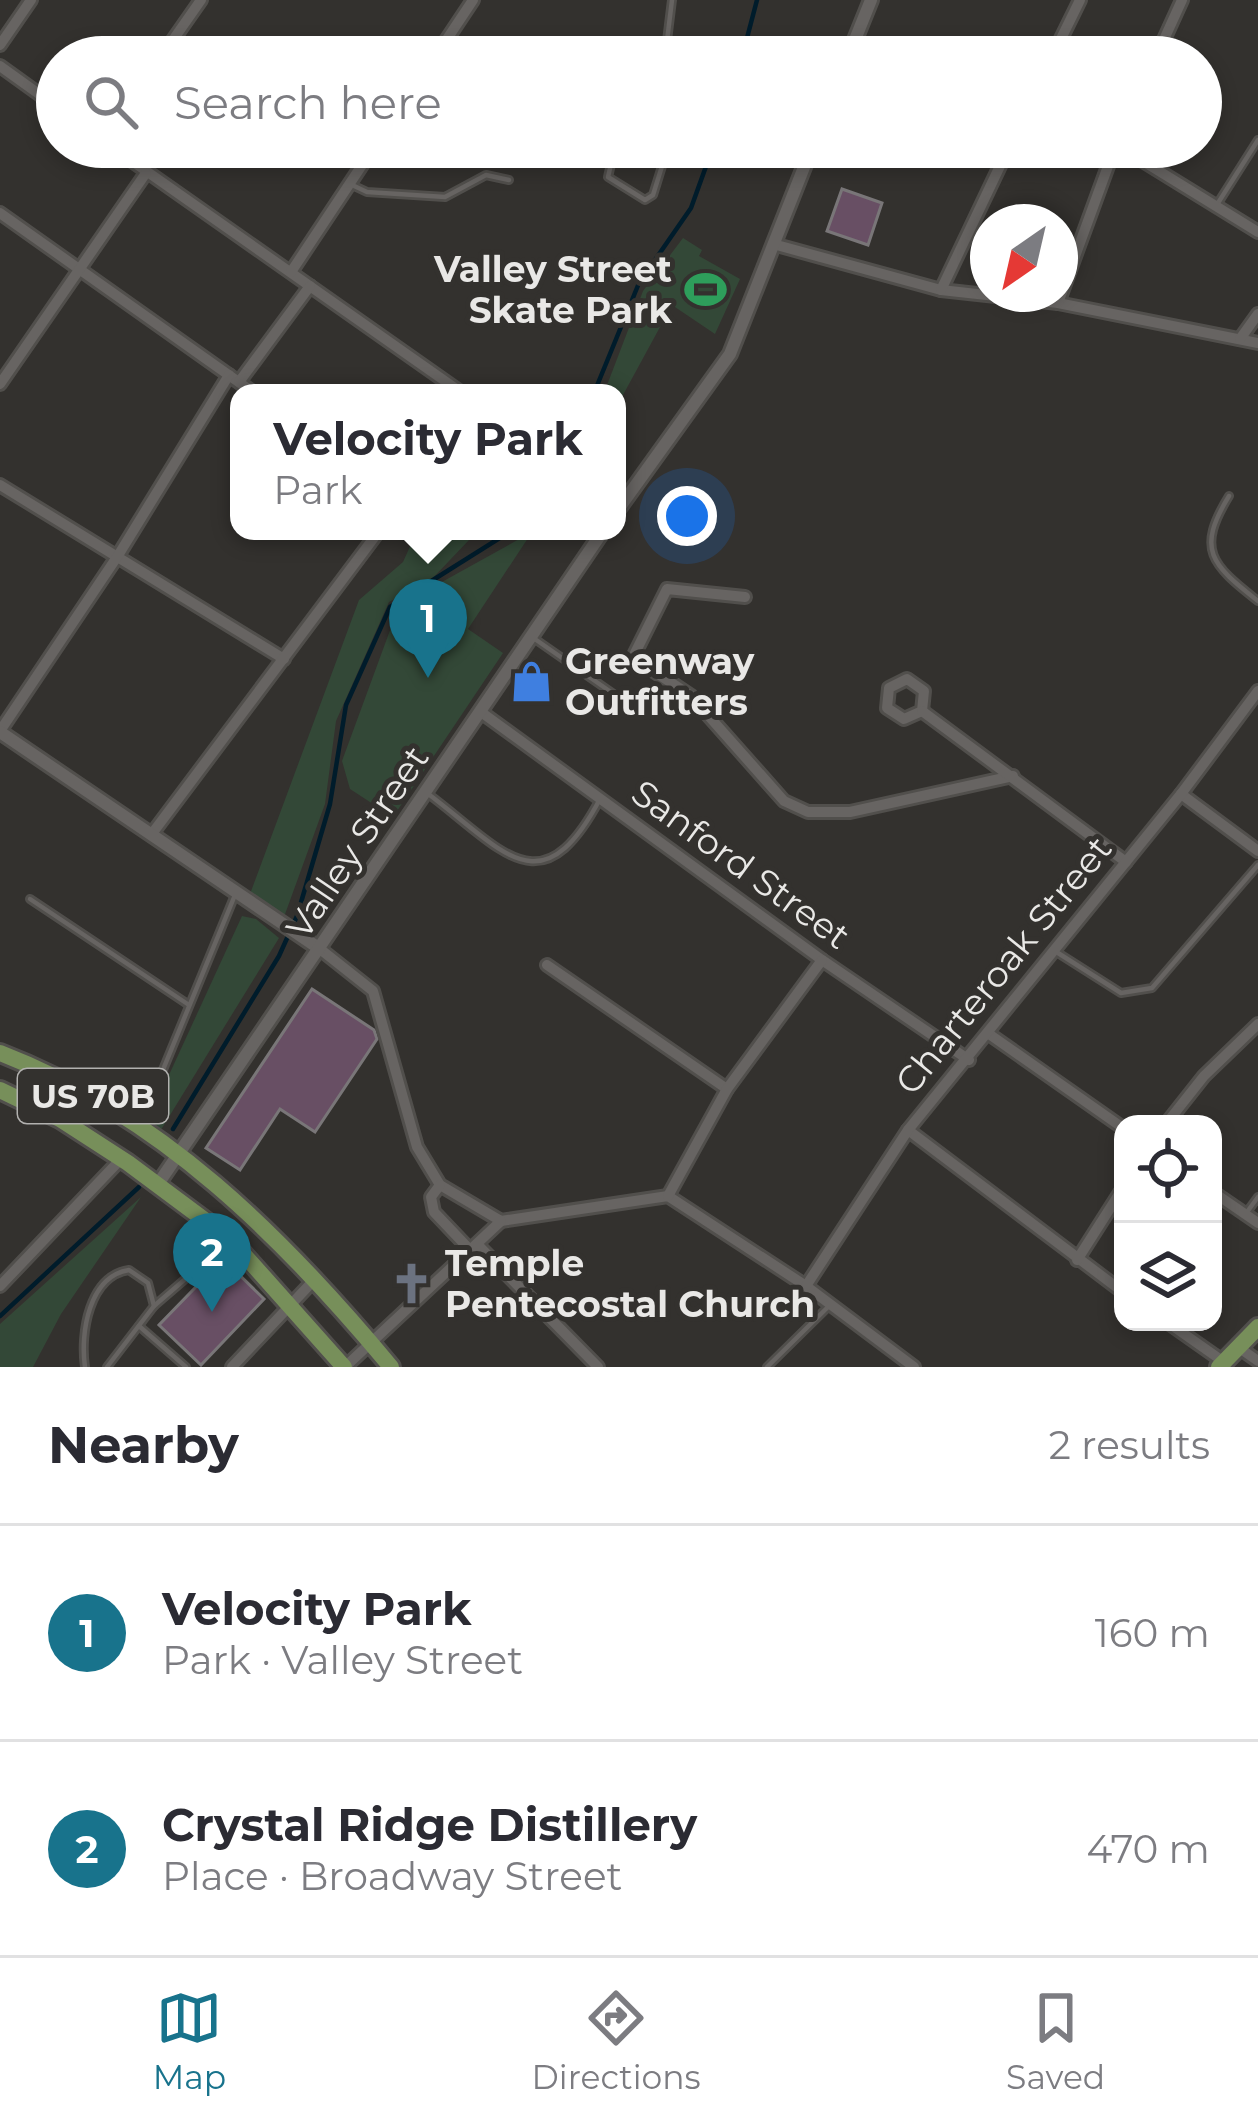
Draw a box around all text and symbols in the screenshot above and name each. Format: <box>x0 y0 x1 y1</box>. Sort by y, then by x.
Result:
search box <box>36 36 1222 168</box>
icon: search <box>78 69 144 135</box>
text: Search here <box>174 75 442 130</box>
north arrow <box>970 204 1078 312</box>
place label: Valley Street Skate Park <box>433 247 672 332</box>
sports icon: Valley Street Skate Park <box>683 267 729 313</box>
popup <box>230 384 626 540</box>
text: Velocity Park <box>273 411 583 466</box>
text: Park <box>273 466 362 514</box>
your location <box>657 486 717 546</box>
pin: 1 <box>389 579 467 678</box>
place label: Greenway Outfitters <box>565 639 755 724</box>
shop icon: Greenway Outfitters <box>508 659 554 705</box>
street label: Valley Street <box>276 737 438 947</box>
street label: Sanford Street <box>623 770 859 958</box>
street label: Charteroak Street <box>885 827 1121 1103</box>
road number: US 70B <box>18 1069 168 1123</box>
map controls <box>1114 1115 1222 1331</box>
button: locate <box>1114 1115 1222 1223</box>
pin: 2 <box>173 1213 251 1312</box>
button: layers <box>1114 1223 1222 1331</box>
place label: Temple Pentecostal Church <box>445 1241 815 1326</box>
church icon: Temple Pentecostal Church <box>388 1261 434 1307</box>
text: Nearby <box>48 1414 239 1476</box>
text: 2 results <box>1049 1421 1210 1469</box>
text: Velocity Park <box>162 1581 471 1636</box>
text: 1 <box>79 1609 95 1657</box>
text: 160 m <box>1095 1609 1210 1657</box>
text: Park · Valley Street <box>162 1636 523 1684</box>
text: Crystal Ridge Distillery <box>162 1797 697 1852</box>
text: 2 <box>75 1825 99 1873</box>
text: 470 m <box>1087 1825 1210 1873</box>
text: Place · Broadway Street <box>162 1852 622 1900</box>
tab: Map <box>153 1985 226 2097</box>
tab: Directions <box>532 1985 701 2097</box>
tab: Saved <box>1006 1985 1105 2097</box>

